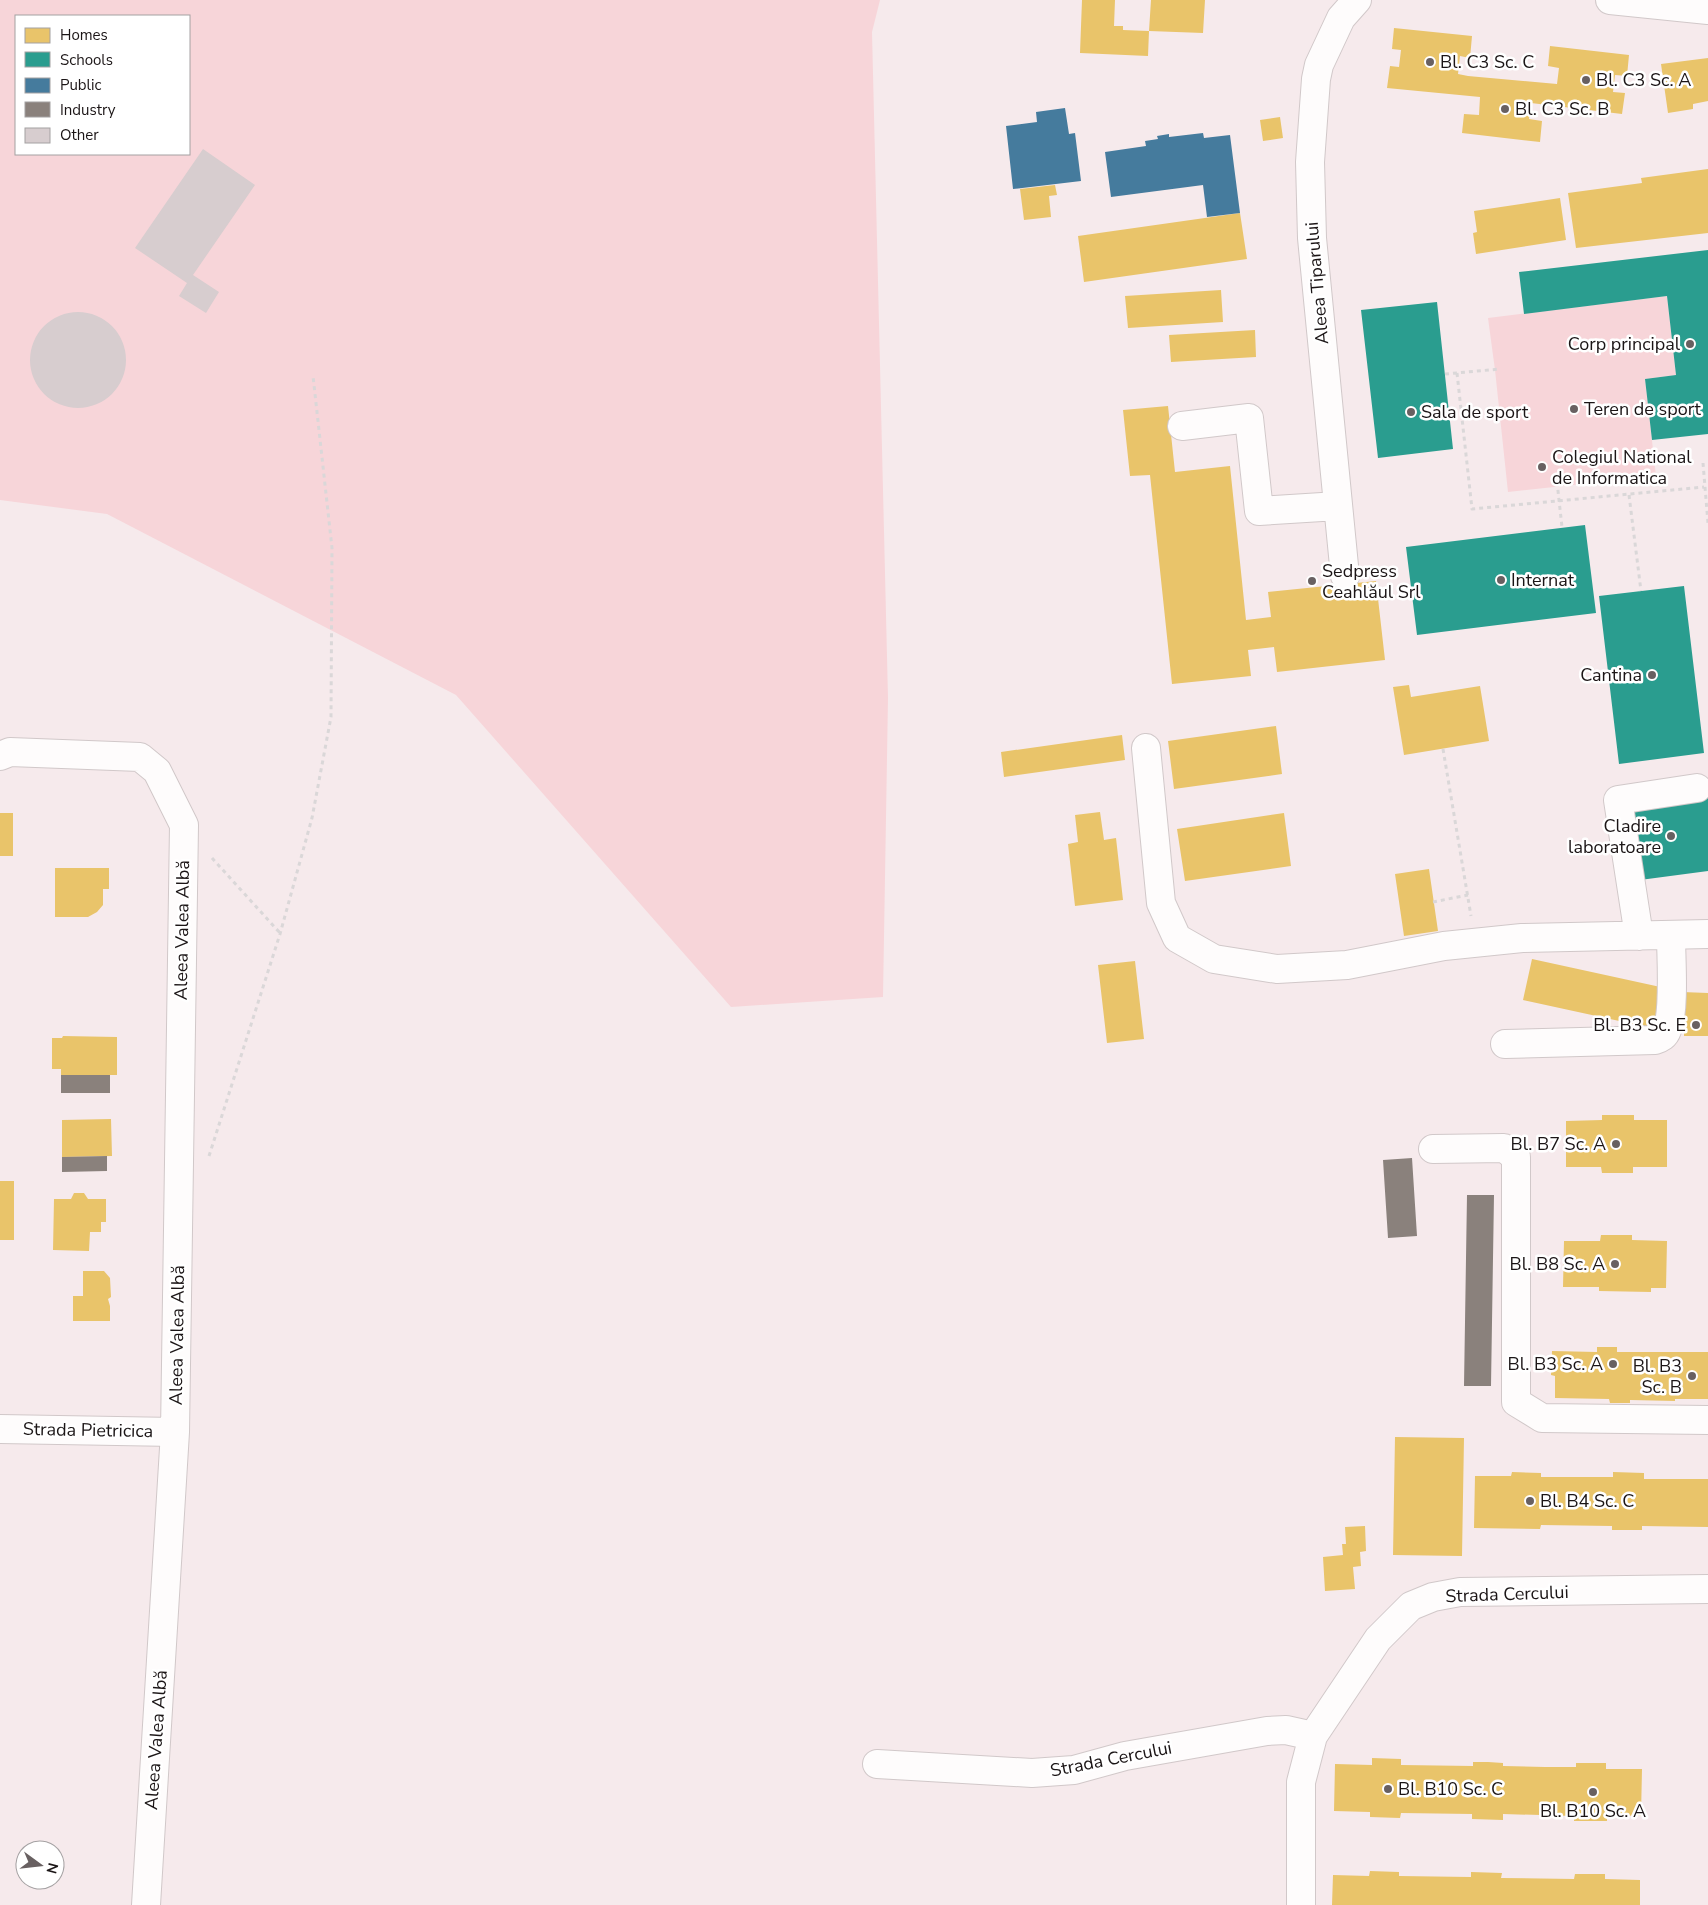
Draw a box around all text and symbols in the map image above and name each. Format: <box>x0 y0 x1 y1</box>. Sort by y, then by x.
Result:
legend <box>15 15 190 155</box>
text: Homes <box>60 25 108 45</box>
text: Schools <box>60 50 113 70</box>
place label: Bl. C3 Sc. C <box>1440 50 1534 74</box>
marker: Bl. C3 Sc. C <box>1424 56 1436 68</box>
place label: Bl. C3 Sc. A <box>1596 68 1691 92</box>
marker: Bl. C3 Sc. A <box>1580 74 1592 86</box>
text: Public <box>60 75 101 95</box>
place label: Bl. C3 Sc. B <box>1515 97 1609 121</box>
text: Industry <box>60 100 116 120</box>
marker: Bl. C3 Sc. B <box>1499 103 1511 115</box>
text: Other <box>60 125 99 145</box>
street label: Aleea Tiparului <box>1300 221 1334 345</box>
place label: Corp principal <box>1568 332 1681 356</box>
marker: Corp principal <box>1684 338 1696 350</box>
place label: Teren de sport <box>1584 397 1702 421</box>
place label: Sala de sport <box>1421 400 1529 424</box>
marker: Teren de sport <box>1568 403 1580 415</box>
marker: Sala de sport <box>1405 406 1417 418</box>
place label: Colegiul National de Informatica <box>1552 445 1692 490</box>
marker: Colegiul National de Informatica <box>1536 461 1548 473</box>
place label: Sedpress Ceahlăul Srl <box>1322 559 1421 604</box>
place label: Internat <box>1511 568 1575 592</box>
marker: Internat <box>1495 574 1507 586</box>
marker: Sedpress Ceahlăul Srl <box>1306 575 1318 587</box>
place label: Cantina <box>1580 663 1642 687</box>
marker: Cantina <box>1646 669 1658 681</box>
place label: Cladire laboratoare <box>1568 814 1661 859</box>
marker: Cladire laboratoare <box>1665 830 1677 842</box>
street label: Aleea Valea Albă <box>169 860 195 1000</box>
place label: Bl. B3 Sc. E <box>1593 1013 1686 1037</box>
marker: Bl. B3 Sc. E <box>1690 1019 1702 1031</box>
place label: Bl. B7 Sc. A <box>1511 1132 1606 1156</box>
marker: Bl. B7 Sc. A <box>1610 1138 1622 1150</box>
place label: Bl. B8 Sc. A <box>1510 1252 1605 1276</box>
marker: Bl. B8 Sc. A <box>1609 1258 1621 1270</box>
street label: Aleea Valea Albă <box>164 1265 190 1405</box>
place label: Bl. B3 Sc. A <box>1508 1352 1603 1376</box>
place label: Bl. B3 Sc. B <box>1633 1354 1682 1399</box>
marker: Bl. B3 Sc. A <box>1607 1358 1619 1370</box>
marker: Bl. B3 Sc. B <box>1686 1370 1698 1382</box>
street label: Strada Pietricica <box>23 1417 153 1443</box>
place label: Bl. B4 Sc. C <box>1540 1489 1634 1513</box>
marker: Bl. B4 Sc. C <box>1524 1495 1536 1507</box>
street label: Strada Cercului <box>1445 1580 1569 1608</box>
street label: Aleea Valea Albă <box>139 1669 173 1811</box>
street label: Strada Cercului <box>1048 1735 1174 1783</box>
place label: Bl. B10 Sc. C <box>1398 1777 1503 1801</box>
marker: Bl. B10 Sc. C <box>1382 1783 1394 1795</box>
marker: Bl. B10 Sc. A <box>1587 1786 1599 1798</box>
place label: Bl. B10 Sc. A <box>1540 1799 1646 1823</box>
north arrow <box>15 1840 65 1890</box>
text: N <box>42 1861 63 1876</box>

